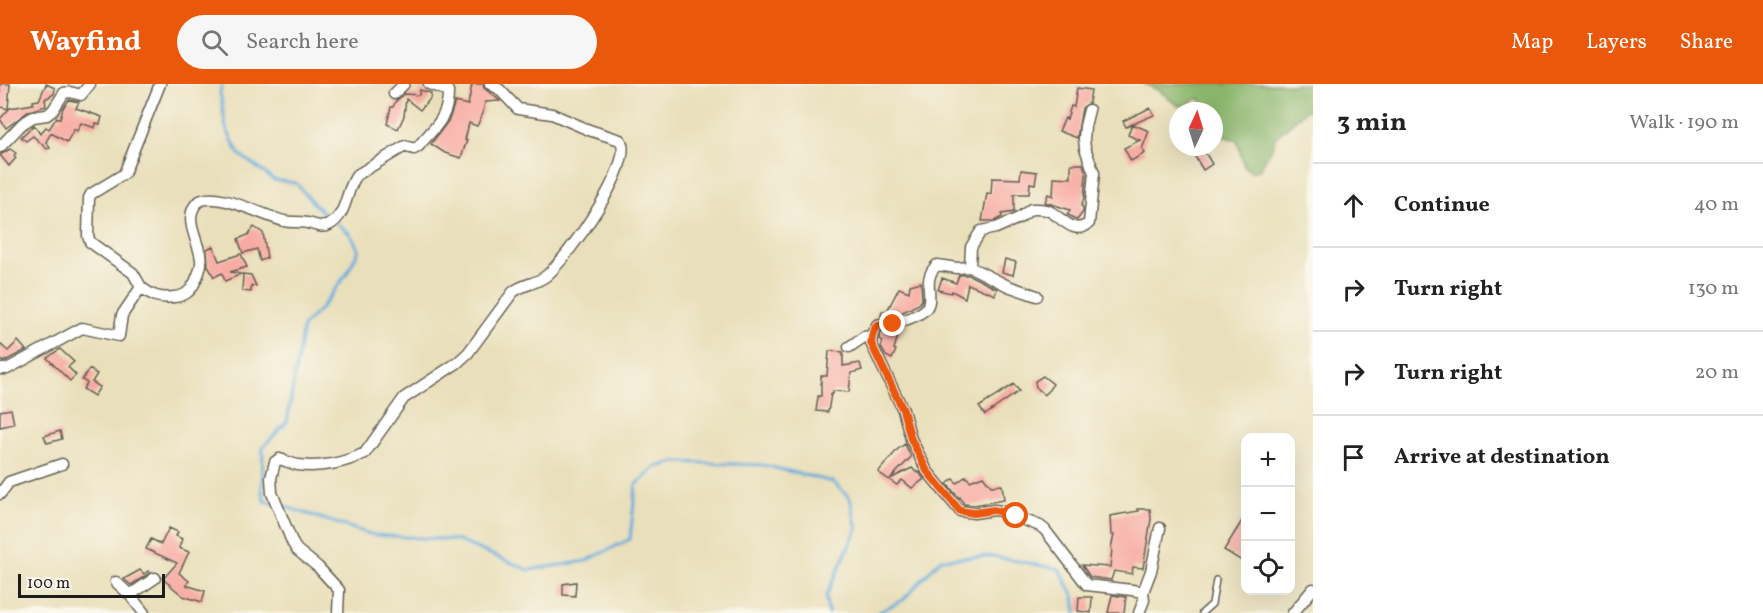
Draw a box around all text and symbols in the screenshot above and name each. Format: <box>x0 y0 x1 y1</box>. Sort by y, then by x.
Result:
search box <box>177 15 597 69</box>
text: Wayfind <box>30 23 141 62</box>
icon: search <box>198 26 231 59</box>
text: Search here <box>246 27 359 58</box>
text: Map <box>1511 28 1553 57</box>
text: Layers <box>1586 28 1647 57</box>
text: Share <box>1680 28 1733 57</box>
north arrow <box>1169 102 1223 156</box>
text: 3 min <box>1337 105 1407 141</box>
text: Walk · 190 m <box>1629 109 1739 137</box>
icon: ahead <box>1337 189 1370 222</box>
text: Continue <box>1394 190 1490 221</box>
text: 40 m <box>1694 191 1739 219</box>
icon: right <box>1337 273 1370 306</box>
text: Turn right <box>1394 274 1502 305</box>
text: 130 m <box>1688 275 1739 303</box>
route end <box>879 310 905 336</box>
icon: right <box>1337 357 1370 390</box>
text: Turn right <box>1394 358 1502 389</box>
text: 20 m <box>1695 359 1739 387</box>
map controls <box>1241 433 1295 595</box>
button: + <box>1241 433 1295 487</box>
icon: arrive <box>1337 441 1370 474</box>
text: Arrive at destination <box>1394 442 1610 473</box>
button: − <box>1241 487 1295 541</box>
route start <box>1002 502 1028 528</box>
button: locate <box>1241 541 1295 595</box>
scale bar <box>18 571 165 598</box>
text: 100 m <box>27 573 70 595</box>

